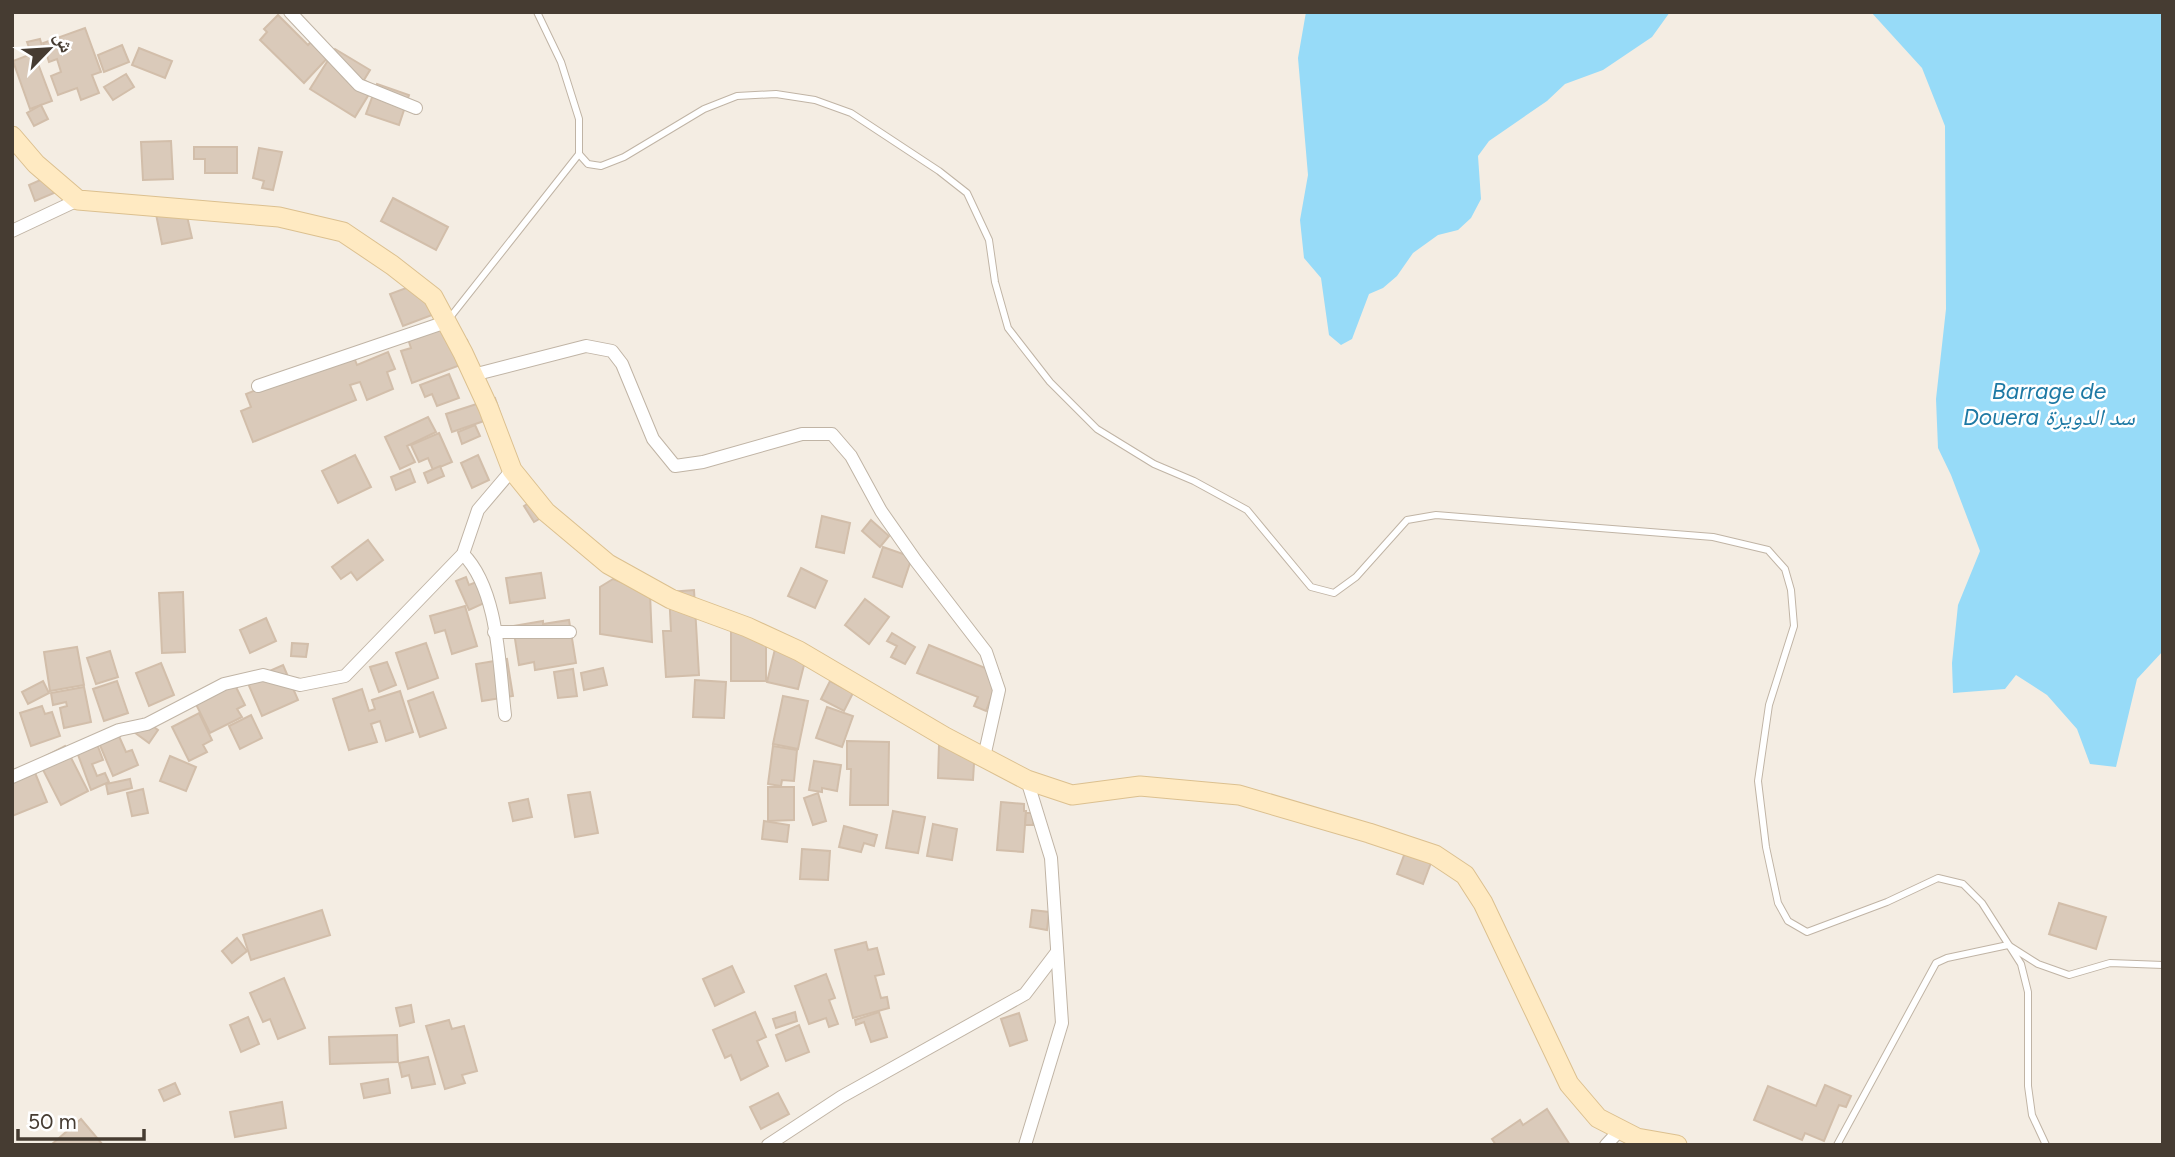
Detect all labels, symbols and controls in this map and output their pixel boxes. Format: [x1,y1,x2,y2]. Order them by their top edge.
north arrow [14,14,84,84]
text: ش [49,28,79,56]
water label: Barrage de Douera سد الدويرة [1963,377,2136,431]
scale bar [18,1098,144,1142]
text: 50 m [28,1109,77,1134]

